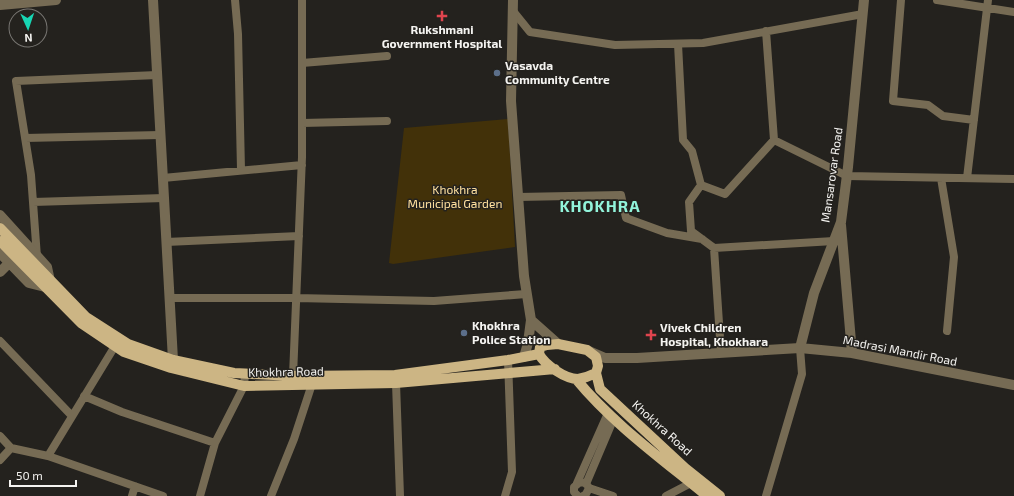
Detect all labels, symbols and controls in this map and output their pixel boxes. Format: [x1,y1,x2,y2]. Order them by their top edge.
north arrow [8,8,48,48]
marker: Rukshmani Government Hospital [436,10,448,22]
place label: Rukshmani Government Hospital [382,22,502,50]
text: N [24,32,33,45]
place label: Vasavda Community Centre [505,58,610,87]
marker: Vasavda Community Centre [492,68,502,78]
street label: Mansarovar Road [817,126,845,223]
park label: Khokhra Municipal Garden [408,182,502,210]
district label: KHOKHRA [559,196,641,215]
place label: Khokhra Police Station [472,318,550,346]
place label: Vivek Children Hospital, Khokhara [660,320,768,348]
marker: Khokhra Police Station [459,328,469,338]
marker: Vivek Children Hospital, Khokhara [645,329,657,341]
street label: Madrasi Mandir Road [842,332,958,368]
street label: Khokhra Road [248,363,324,379]
street label: Khokhra Road [630,397,695,458]
scale bar [10,462,76,488]
text: 50 m [16,468,43,482]

